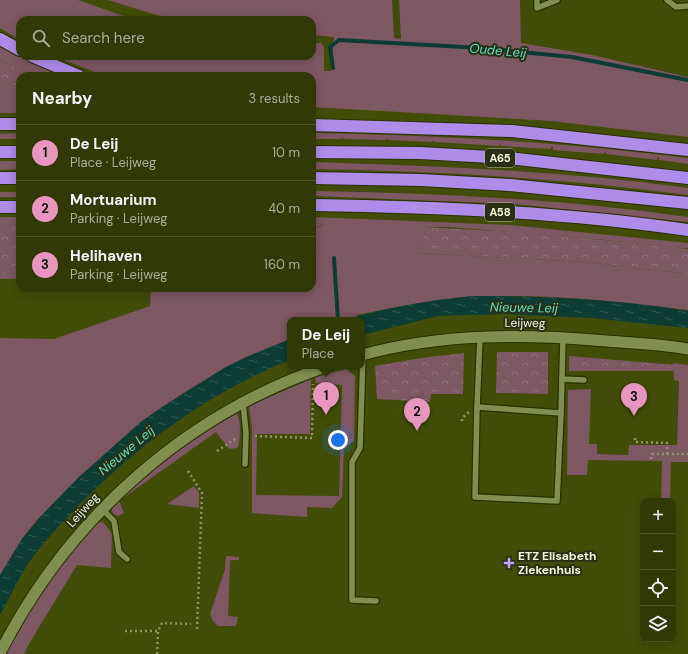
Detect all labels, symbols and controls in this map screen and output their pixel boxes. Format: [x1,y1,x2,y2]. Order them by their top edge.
search box [16,16,316,60]
icon: search [30,27,52,49]
text: Search here [62,28,145,48]
water label: Oude Leij [469,40,528,62]
text: Nearby [32,87,92,109]
text: 3 results [248,90,300,107]
text: De Leij [70,134,118,154]
text: 1 [43,144,47,161]
text: 10 m [272,144,300,161]
road number: A65 [485,149,515,167]
text: Place · Leijweg [70,154,156,171]
text: Mortuarium [70,190,157,210]
text: 2 [41,200,49,217]
text: 40 m [268,200,300,217]
road number: A58 [485,203,515,221]
text: Parking · Leijweg [70,210,168,227]
text: Helihaven [70,246,142,266]
text: 3 [41,256,49,273]
text: 160 m [264,256,300,273]
text: Parking · Leijweg [70,266,168,283]
water label: Nieuwe Leij [490,298,559,317]
street label: Leijweg [504,315,546,331]
popup [287,317,365,369]
text: De Leij [302,325,350,345]
text: Place [302,345,334,362]
pin: 1 [313,382,339,415]
pin: 3 [621,383,647,416]
pin: 2 [404,398,430,431]
water label: Nieuwe Leij [95,421,159,479]
your location [328,430,348,450]
street label: Leijweg [63,489,103,531]
map controls [640,498,676,642]
button: + [640,498,676,534]
button: − [640,534,676,570]
place label: ETZ Elisabeth Ziekenhuis [518,548,596,578]
marker: ETZ Elisabeth Ziekenhuis [503,557,515,569]
button: locate [640,570,676,606]
button: layers [640,606,676,642]

